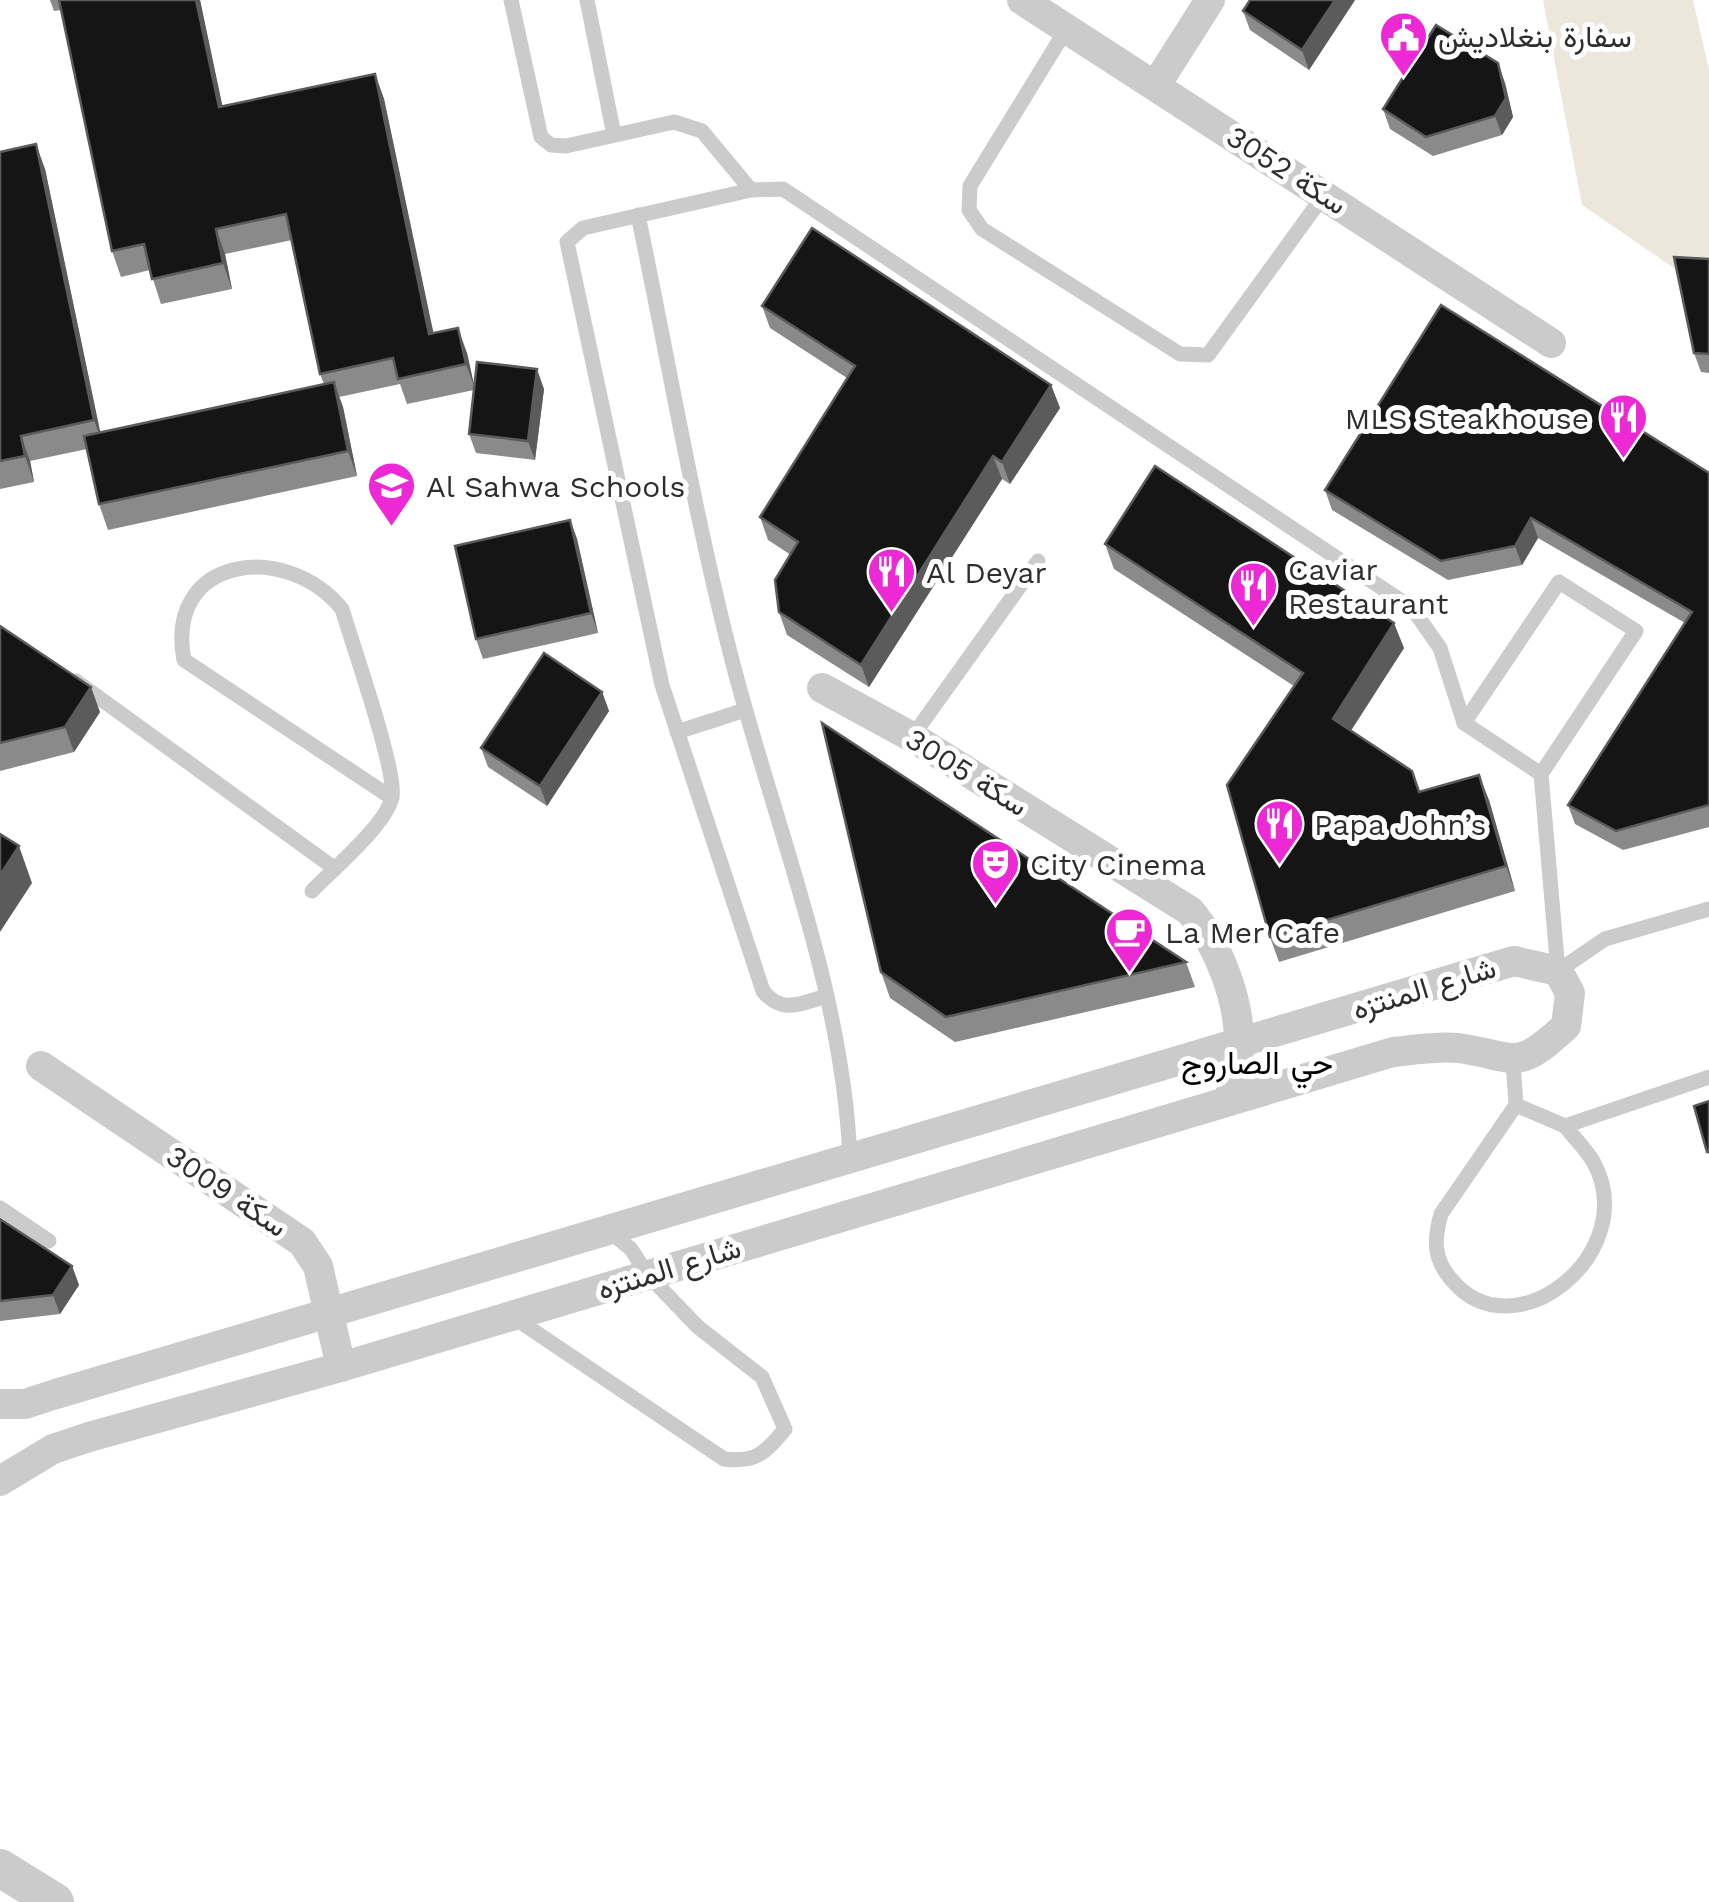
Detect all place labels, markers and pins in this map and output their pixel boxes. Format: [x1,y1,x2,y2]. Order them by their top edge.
public building icon: سفارة بنغلاديش [1377,10,1429,78]
place label: سفارة بنغلاديش [1438,19,1632,55]
restaurant icon: MLS Steakhouse [1598,392,1650,460]
place label: MLS Steakhouse [1345,401,1589,436]
school or university icon: Al Sahwa Schools [365,460,417,528]
place label: Al Sahwa Schools [426,469,685,504]
restaurant icon: Al Deyar [865,546,917,614]
place label: Caviar Restaurant [1288,552,1449,621]
place label: Al Deyar [926,555,1047,590]
restaurant icon: Caviar Restaurant [1227,560,1279,628]
restaurant icon: Papa John’s [1253,798,1305,866]
place label: Papa John’s [1314,807,1486,842]
theatre icon: City Cinema [969,838,1021,906]
place label: City Cinema [1030,847,1206,882]
cafe icon: La Mer Cafe [1104,906,1156,974]
place label: La Mer Cafe [1165,915,1340,950]

